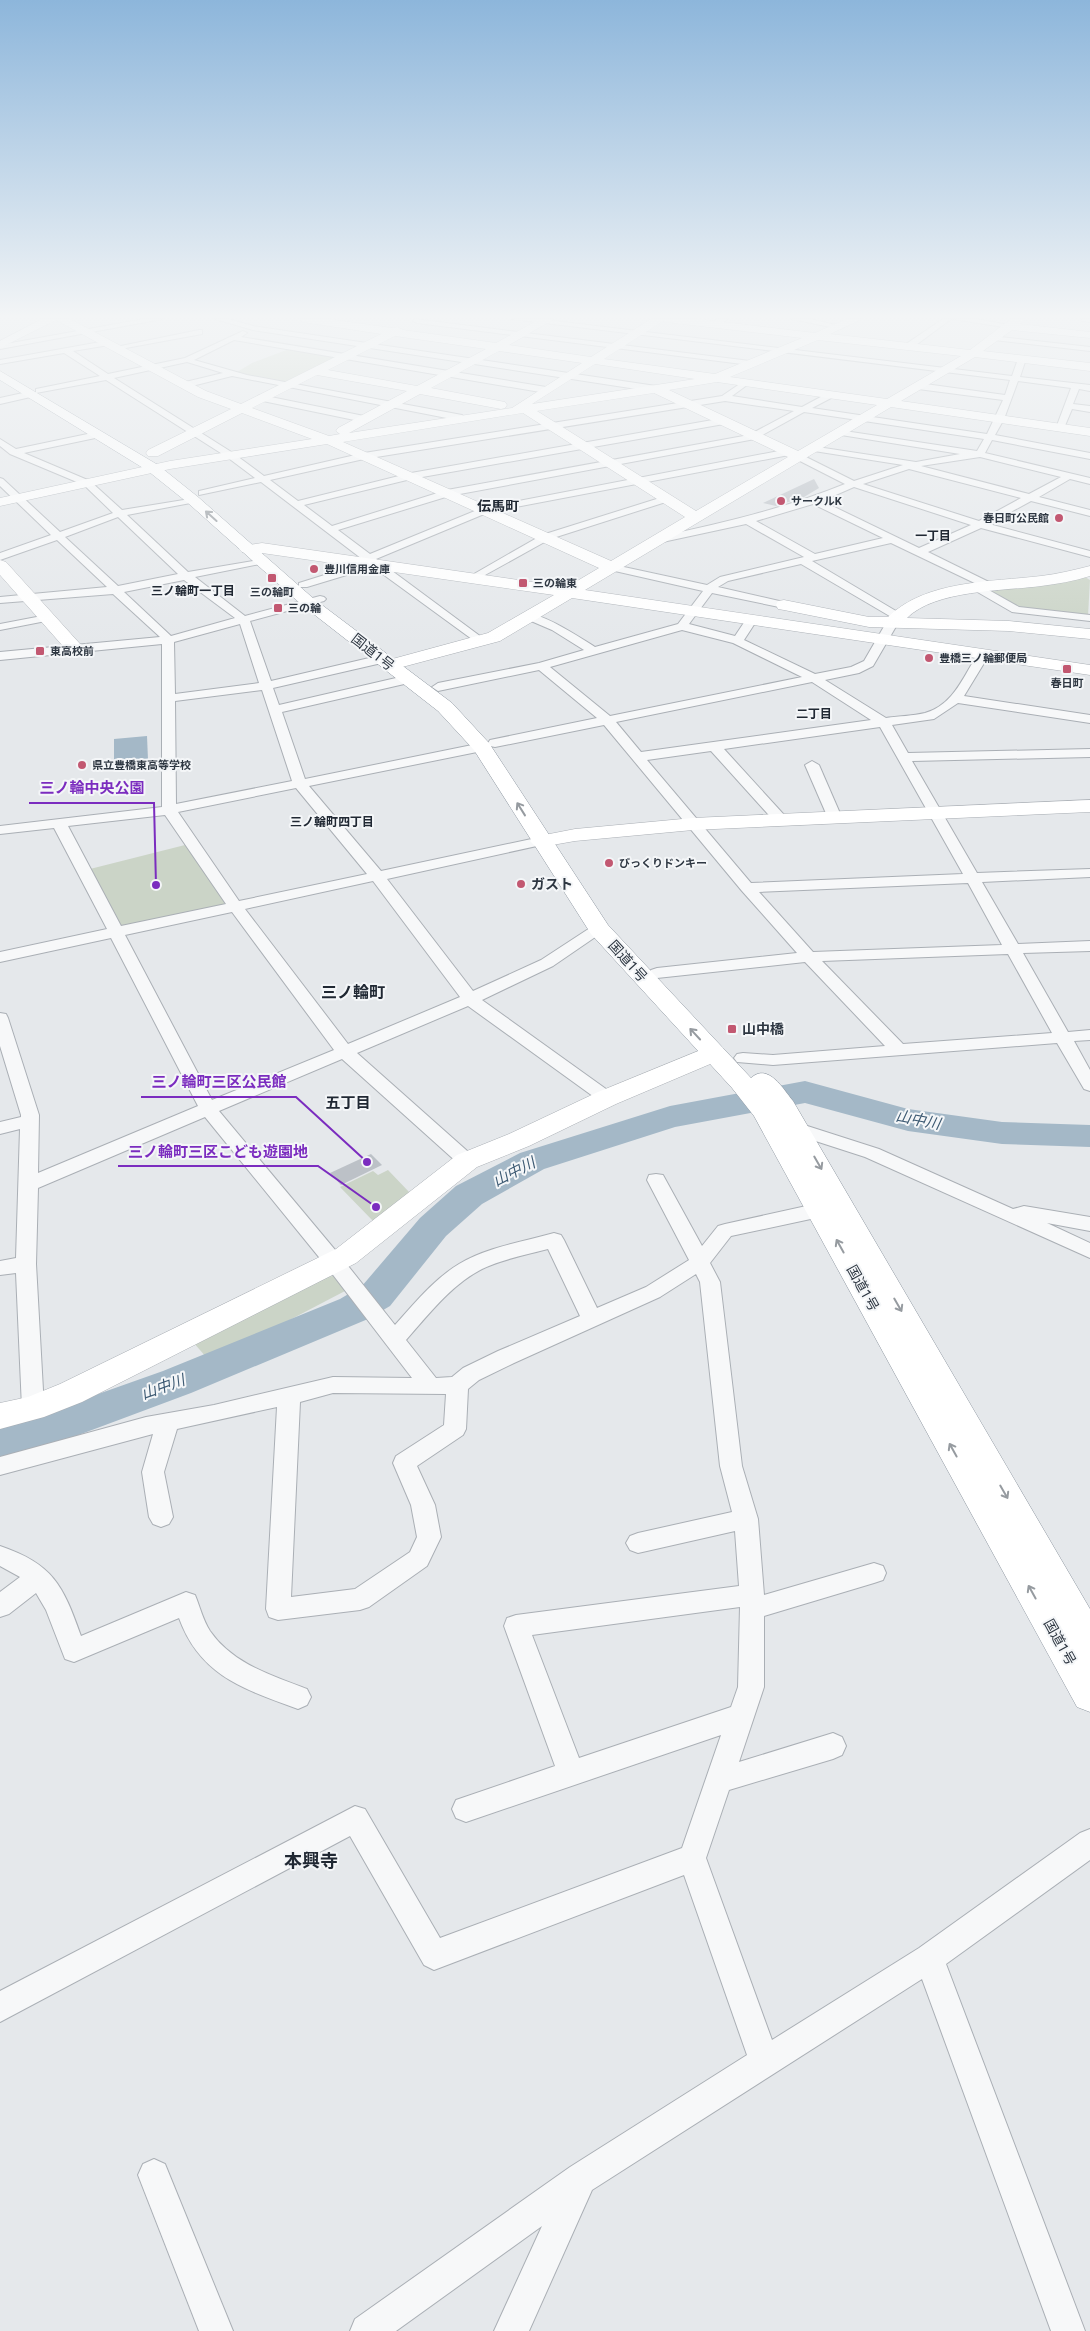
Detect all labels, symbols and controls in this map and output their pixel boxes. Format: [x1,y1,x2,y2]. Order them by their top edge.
marker: サークルK [775,495,787,507]
place label: サークルK [791,495,843,508]
district label: 伝馬町 [477,498,519,514]
one-way arrow [205,510,218,522]
place label: 春日町公民館 [983,512,1049,525]
marker: 春日町公民館 [1053,512,1065,524]
district label: 一丁目 [915,529,951,543]
marker: 豊川信用金庫 [308,563,320,575]
place label: 豊川信用金庫 [324,563,390,576]
marker: 三の輪町 [266,572,278,584]
marker: 三の輪東 [517,577,529,589]
place label: 三の輪東 [533,577,577,590]
district label: 三ノ輪町一丁目 [151,584,235,598]
place label: 三の輪町 [250,586,294,599]
marker: 三の輪 [272,602,284,614]
place label: 三の輪 [288,602,322,615]
street label: 国道1号 [348,630,398,674]
marker: 東高校前 [34,645,46,657]
place label: 東高校前 [50,645,94,658]
marker: 豊橋三ノ輪郵便局 [923,652,935,664]
place label: 豊橋三ノ輪郵便局 [939,652,1027,665]
marker: 春日町 [1061,663,1073,675]
place label: 春日町 [1051,677,1084,690]
district label: 二丁目 [796,707,832,721]
marker: 県立豊橋東高等学校 [76,759,88,771]
place label: 県立豊橋東高等学校 [92,759,191,772]
callout: 三ノ輪中央公園 [29,773,154,803]
text: 三ノ輪中央公園 [39,779,145,797]
one-way arrow [516,802,526,816]
district label: 三ノ輪町四丁目 [290,815,374,829]
marker: びっくりドンキー [603,857,615,869]
place label: びっくりドンキー [619,857,707,870]
place label: ガスト [531,876,573,892]
marker: ガスト [515,878,527,890]
street label: 国道1号 [605,937,651,985]
district label: 三ノ輪町 [321,983,385,1002]
place label: 山中橋 [742,1021,784,1037]
marker: 山中橋 [726,1023,738,1035]
one-way arrow [689,1028,701,1040]
callout: 三ノ輪町三区公民館 [141,1067,296,1097]
text: 三ノ輪町三区公民館 [151,1073,287,1091]
district label: 五丁目 [325,1094,371,1112]
water label: 山中川 [894,1107,944,1134]
callout: 三ノ輪町三区こども遊園地 [118,1136,318,1166]
text: 三ノ輪町三区こども遊園地 [128,1143,308,1161]
water label: 山中川 [490,1153,540,1190]
one-way arrow [813,1156,823,1170]
one-way arrow [835,1240,845,1254]
street label: 国道1号 [844,1262,882,1314]
one-way arrow [893,1297,903,1312]
water label: 山中川 [139,1370,189,1403]
one-way arrow [948,1443,958,1457]
one-way arrow [999,1484,1009,1499]
one-way arrow [1027,1585,1037,1599]
street label: 国道1号 [1041,1616,1079,1668]
district label: 本興寺 [284,1850,338,1871]

